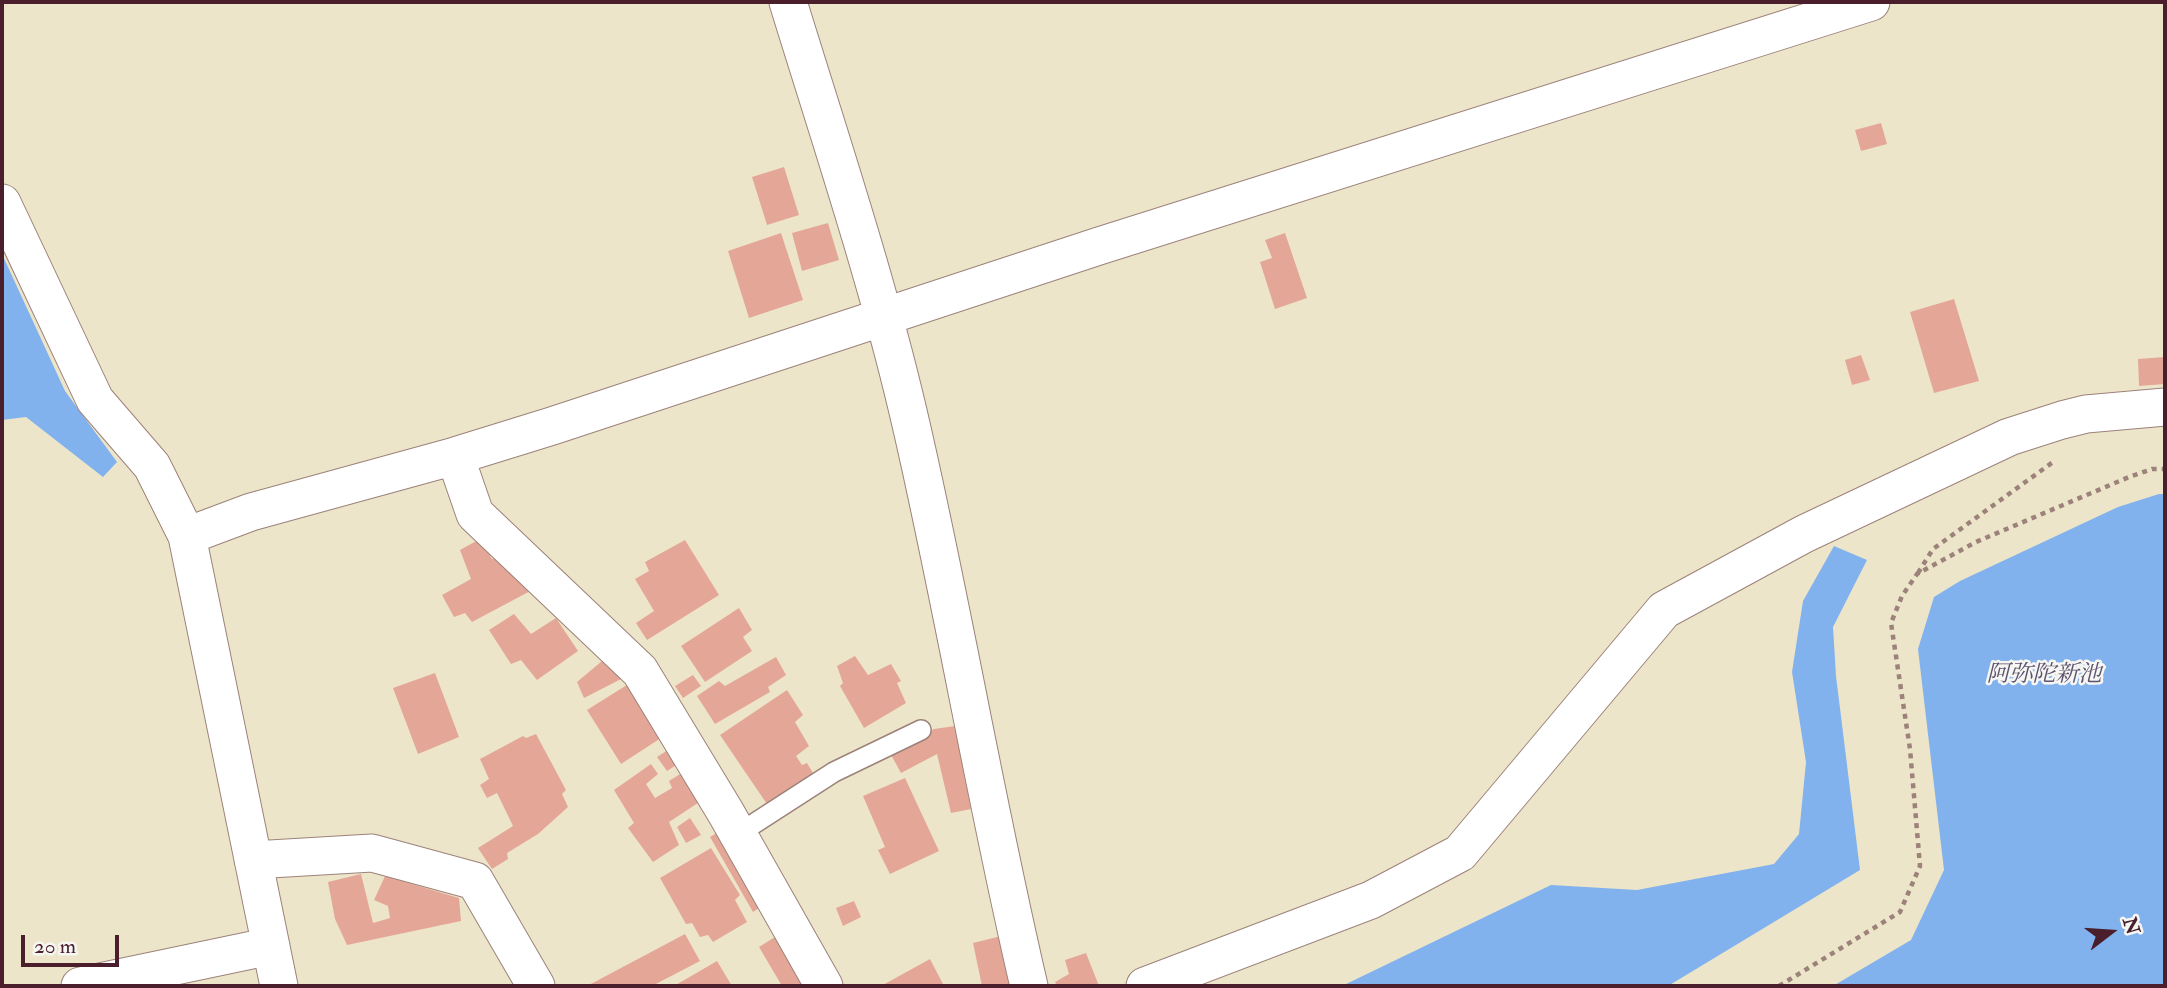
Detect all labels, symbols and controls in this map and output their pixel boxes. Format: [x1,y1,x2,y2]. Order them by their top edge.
water label: 阿弥陀新池 [1987,662,2101,690]
north arrow [2076,897,2146,967]
text: N [2117,914,2145,937]
scale bar [24,922,122,966]
text: 20 m [34,933,76,960]

